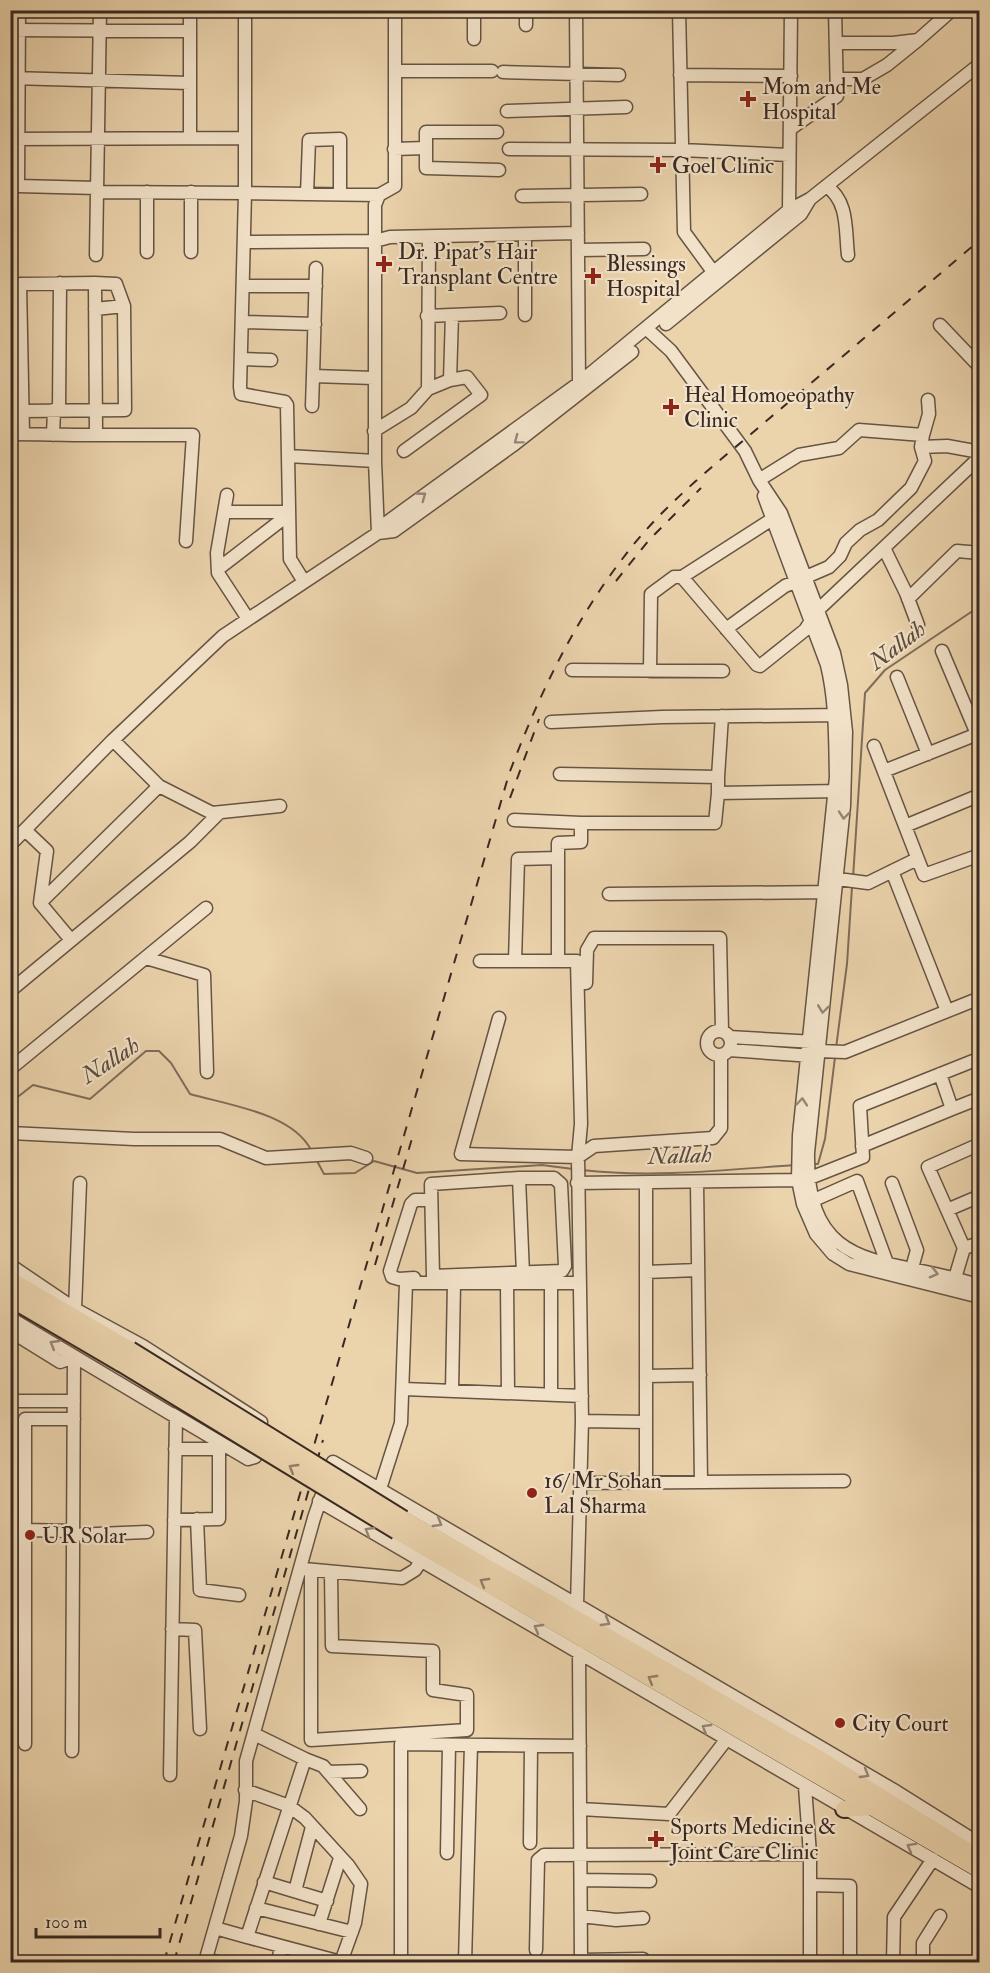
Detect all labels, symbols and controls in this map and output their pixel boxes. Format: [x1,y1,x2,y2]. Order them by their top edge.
place label: Mom and Me Hospital [762,73,881,127]
marker: Mom and Me Hospital [739,90,757,108]
place label: Goel Clinic [672,152,774,180]
marker: Goel Clinic [649,156,667,174]
place label: Dr. Pipat's Hair Transplant Centre [398,238,558,292]
place label: Blessings Hospital [606,250,686,304]
marker: Dr. Pipat's Hair Transplant Centre [375,255,393,273]
marker: Blessings Hospital [584,267,602,285]
place label: Heal Homoeopathy Clinic [684,381,855,434]
marker: Heal Homoeopathy Clinic [662,398,680,416]
one-way arrow [514,433,525,444]
one-way arrow [416,493,427,504]
water label: Nallah [861,614,932,678]
one-way arrow [838,811,851,820]
one-way arrow [817,1004,830,1014]
water label: Nallah [73,1030,146,1092]
one-way arrow [795,1098,808,1107]
water label: Nallah [645,1139,713,1172]
one-way arrow [929,1266,939,1279]
one-way arrow [50,1340,60,1351]
one-way arrow [289,1464,299,1476]
place label: 16/ Mr Sohan Lal Sharma [544,1467,662,1520]
marker: 16/ Mr Sohan Lal Sharma [525,1486,539,1500]
one-way arrow [432,1516,442,1528]
place label: UR Solar [42,1522,127,1550]
one-way arrow [365,1527,375,1538]
marker: UR Solar [23,1528,37,1542]
one-way arrow [480,1577,490,1589]
one-way arrow [600,1615,610,1626]
one-way arrow [534,1624,545,1635]
one-way arrow [648,1675,658,1687]
place label: City Court [852,1710,949,1738]
marker: City Court [833,1716,847,1730]
one-way arrow [702,1724,712,1736]
one-way arrow [859,1766,869,1778]
place label: Sports Medicine & Joint Care Clinic [669,1813,836,1866]
marker: Sports Medicine & Joint Care Clinic [647,1830,665,1848]
one-way arrow [907,1843,917,1854]
scale bar [36,1901,160,1939]
text: 100 m [45,1911,88,1934]

